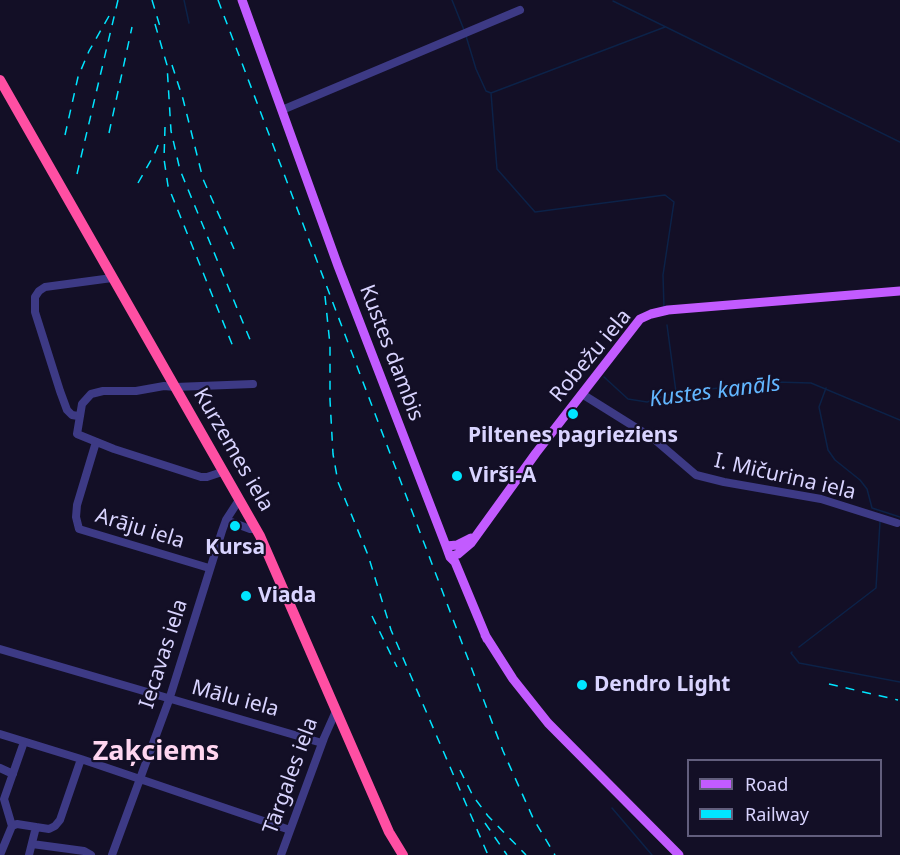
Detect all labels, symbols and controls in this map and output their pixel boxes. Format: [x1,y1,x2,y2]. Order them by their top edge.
street label: Kustes dambis [353,281,429,425]
street label: Robežu iela [545,305,637,407]
water label: Kustes kanāls [648,371,782,413]
street label: Kurzemes iela [188,384,278,516]
marker: Piltenes pagrieziens [566,407,580,421]
place label: Piltenes pagrieziens [468,423,678,449]
street label: I. Mičurina iela [712,448,858,506]
place label: Virši-A [469,463,536,489]
marker: Virši-A [450,469,464,483]
street label: Arāju iela [92,504,188,554]
marker: Kursa [228,519,242,533]
place label: Kursa [205,535,265,561]
place label: Viada [258,583,316,609]
marker: Viada [239,589,253,603]
street label: Iecavas iela [135,596,193,712]
place label: Dendro Light [594,672,730,698]
street label: Mālu iela [189,675,281,723]
marker: Dendro Light [575,678,589,692]
street label: Tārgales iela [258,714,324,838]
district label: Zaķciems [93,736,219,768]
legend [687,759,882,837]
text: Road [745,772,788,796]
text: Railway [745,802,809,826]

